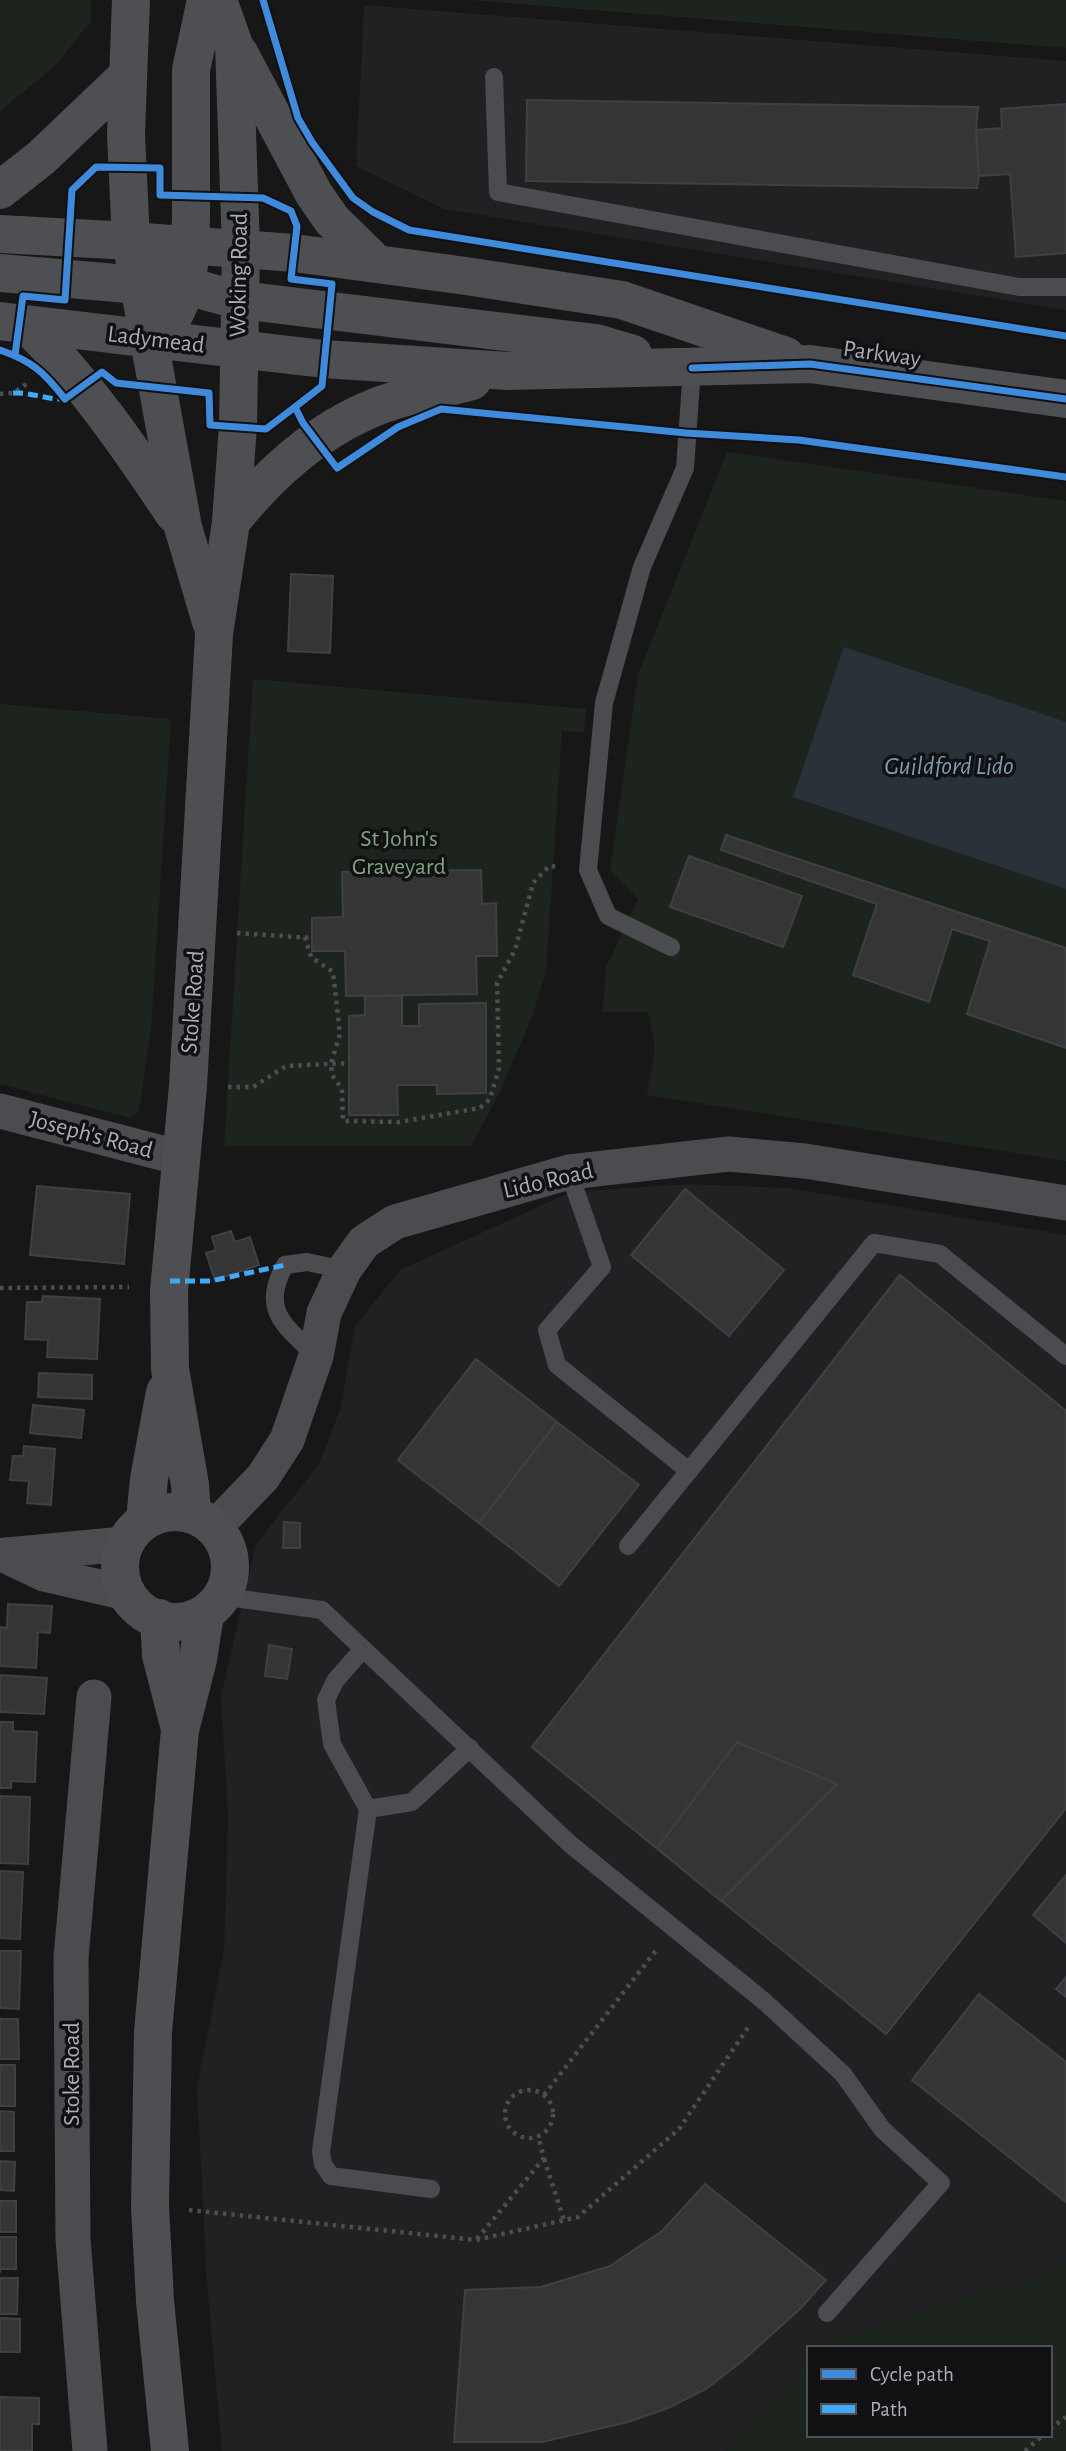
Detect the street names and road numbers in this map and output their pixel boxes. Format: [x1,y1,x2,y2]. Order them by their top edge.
street label: Woking Road [226,212,252,338]
street label: Ladymead [106,322,206,358]
street label: Parkway [842,337,922,371]
street label: Stoke Road [177,949,209,1055]
street label: Joseph's Road [27,1107,155,1163]
street label: Lido Road [501,1159,595,1203]
street label: Stoke Road [60,2022,84,2126]

